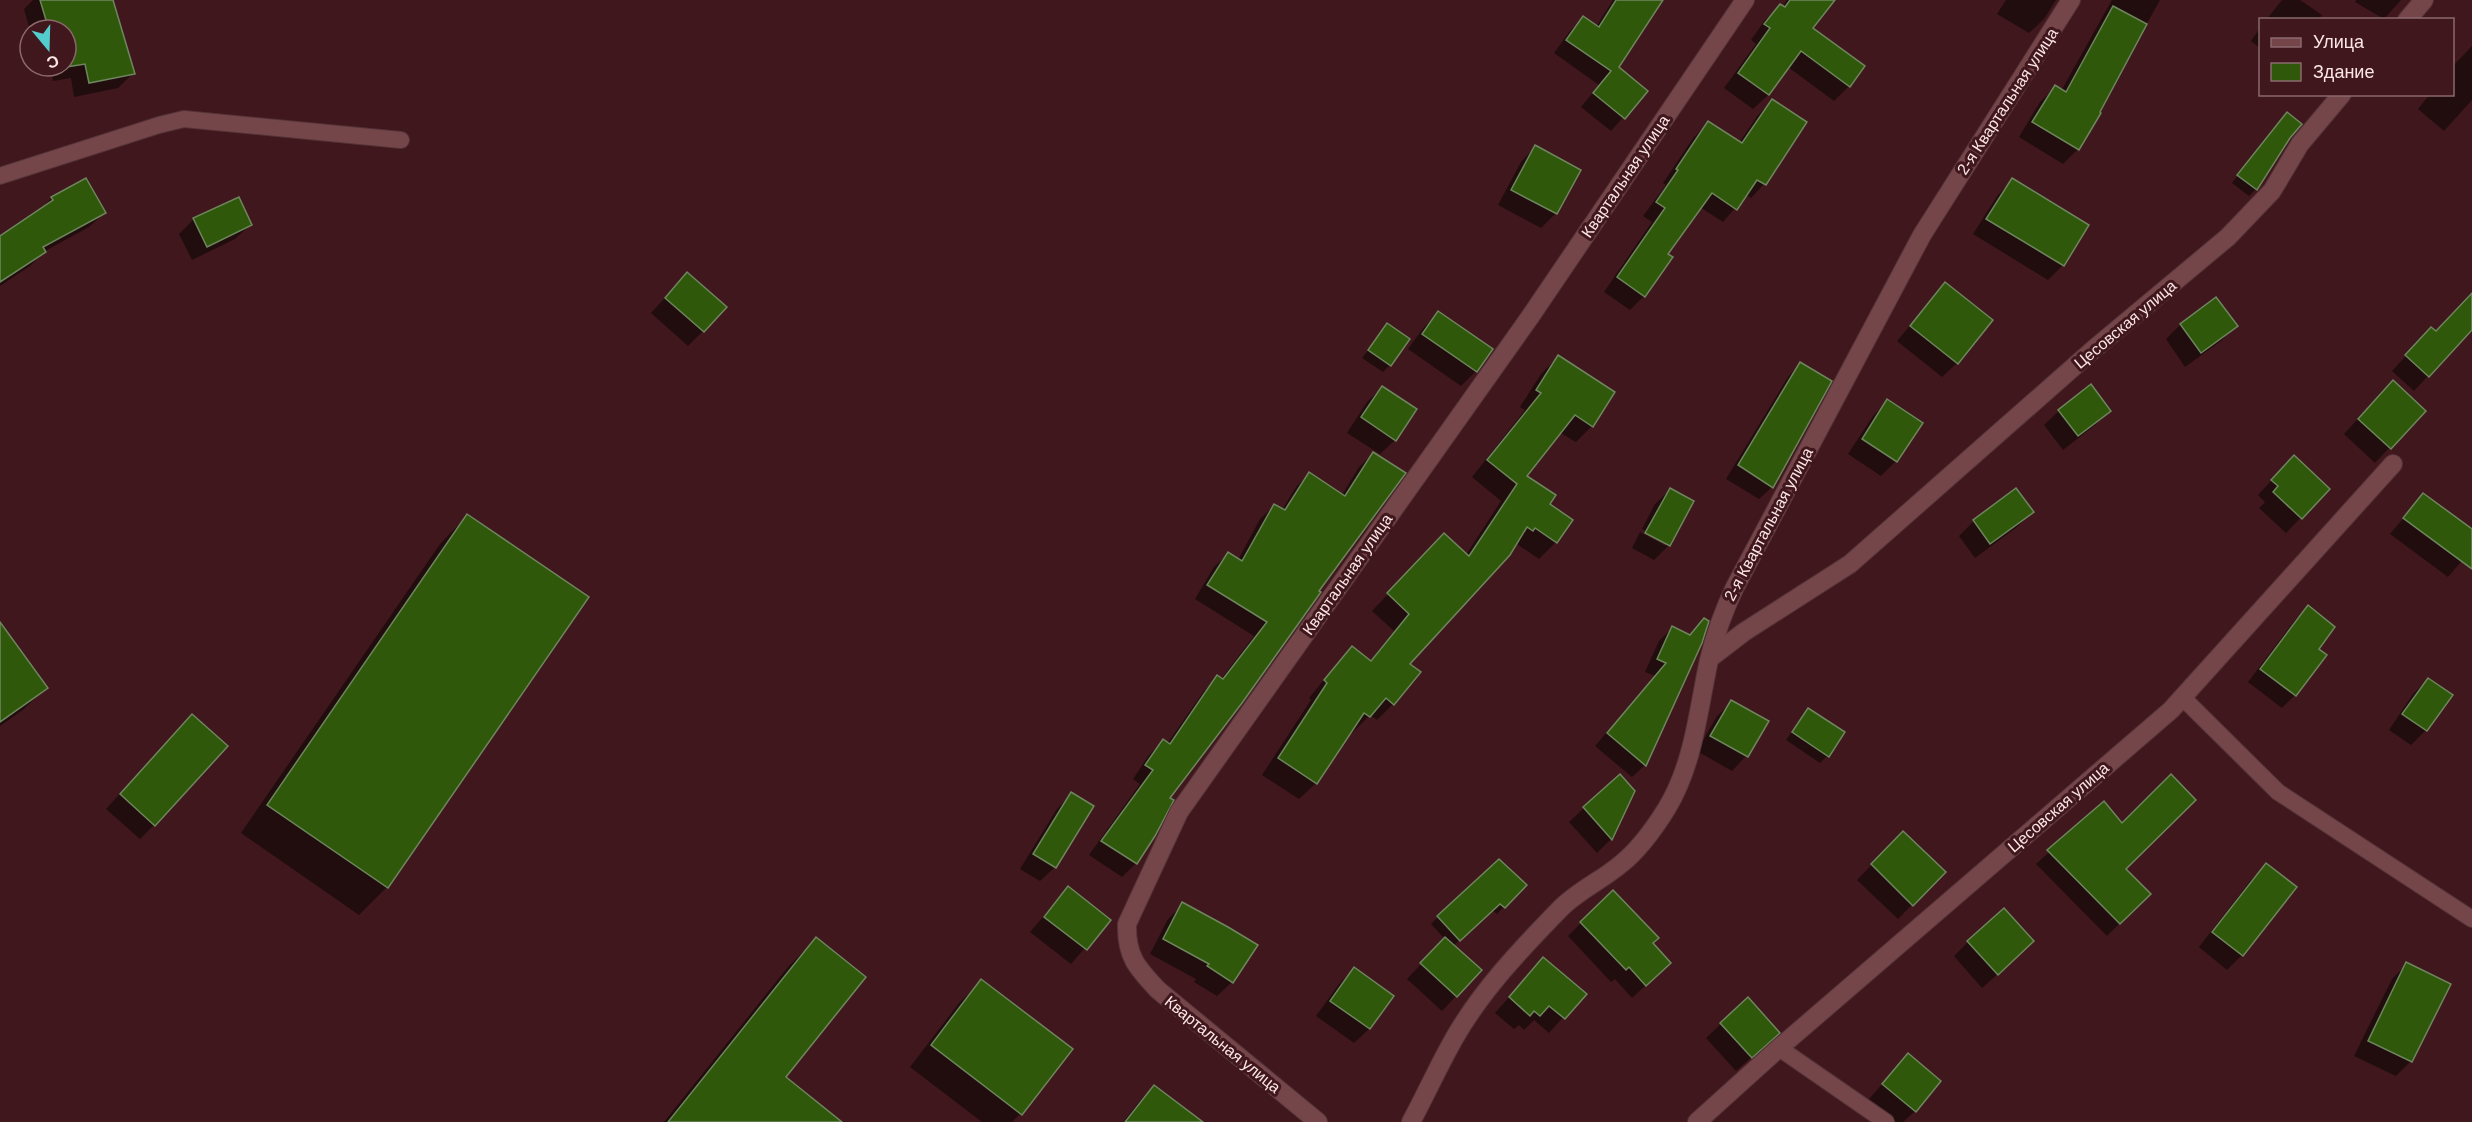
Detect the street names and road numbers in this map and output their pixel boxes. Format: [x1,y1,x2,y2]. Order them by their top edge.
street label: 2-я Квартальная улица [1954,25,2061,178]
street label: Квартальная улица [1578,112,1673,241]
street label: Цесовская улица [2071,277,2180,372]
street label: 2-я Квартальная улица [1721,445,1816,604]
street label: Квартальная улица [1299,511,1396,638]
street label: Цесовская улица [2005,759,2112,856]
street label: Квартальная улица [1162,993,1284,1096]

